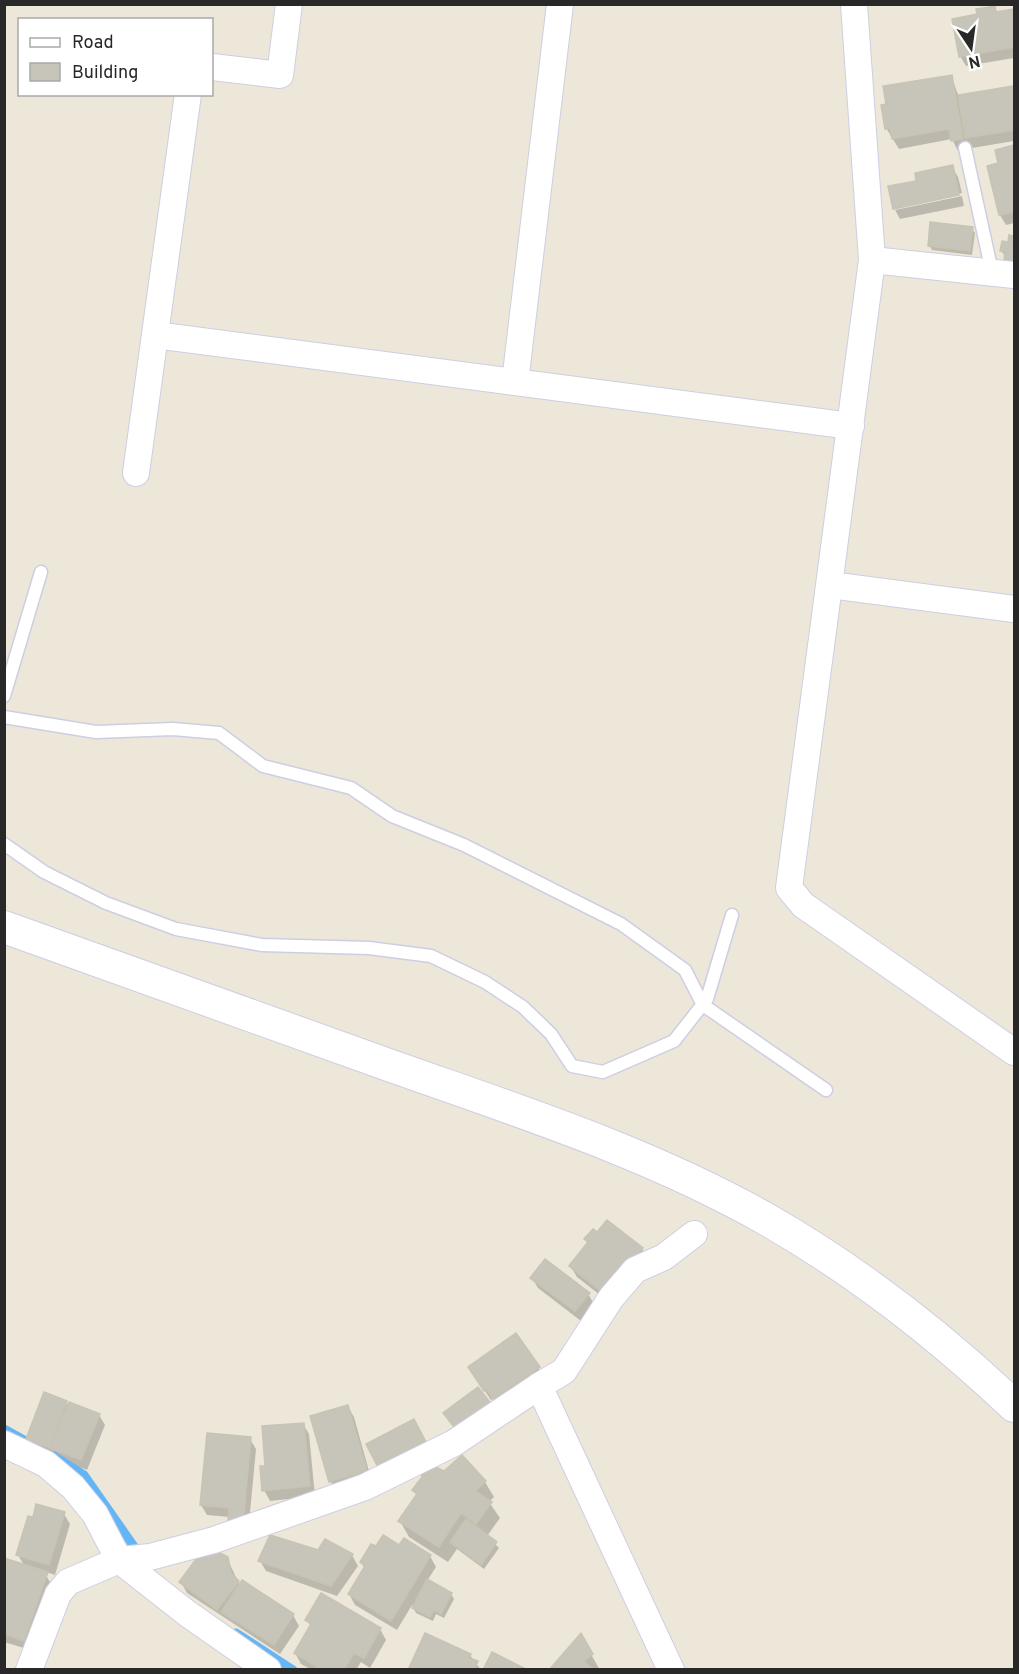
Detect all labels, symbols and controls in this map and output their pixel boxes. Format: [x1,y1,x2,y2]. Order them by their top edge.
legend [18,18,213,96]
north arrow [941,18,1001,78]
text: Road [72,32,114,55]
text: N [966,50,982,72]
text: Building [72,62,138,85]

